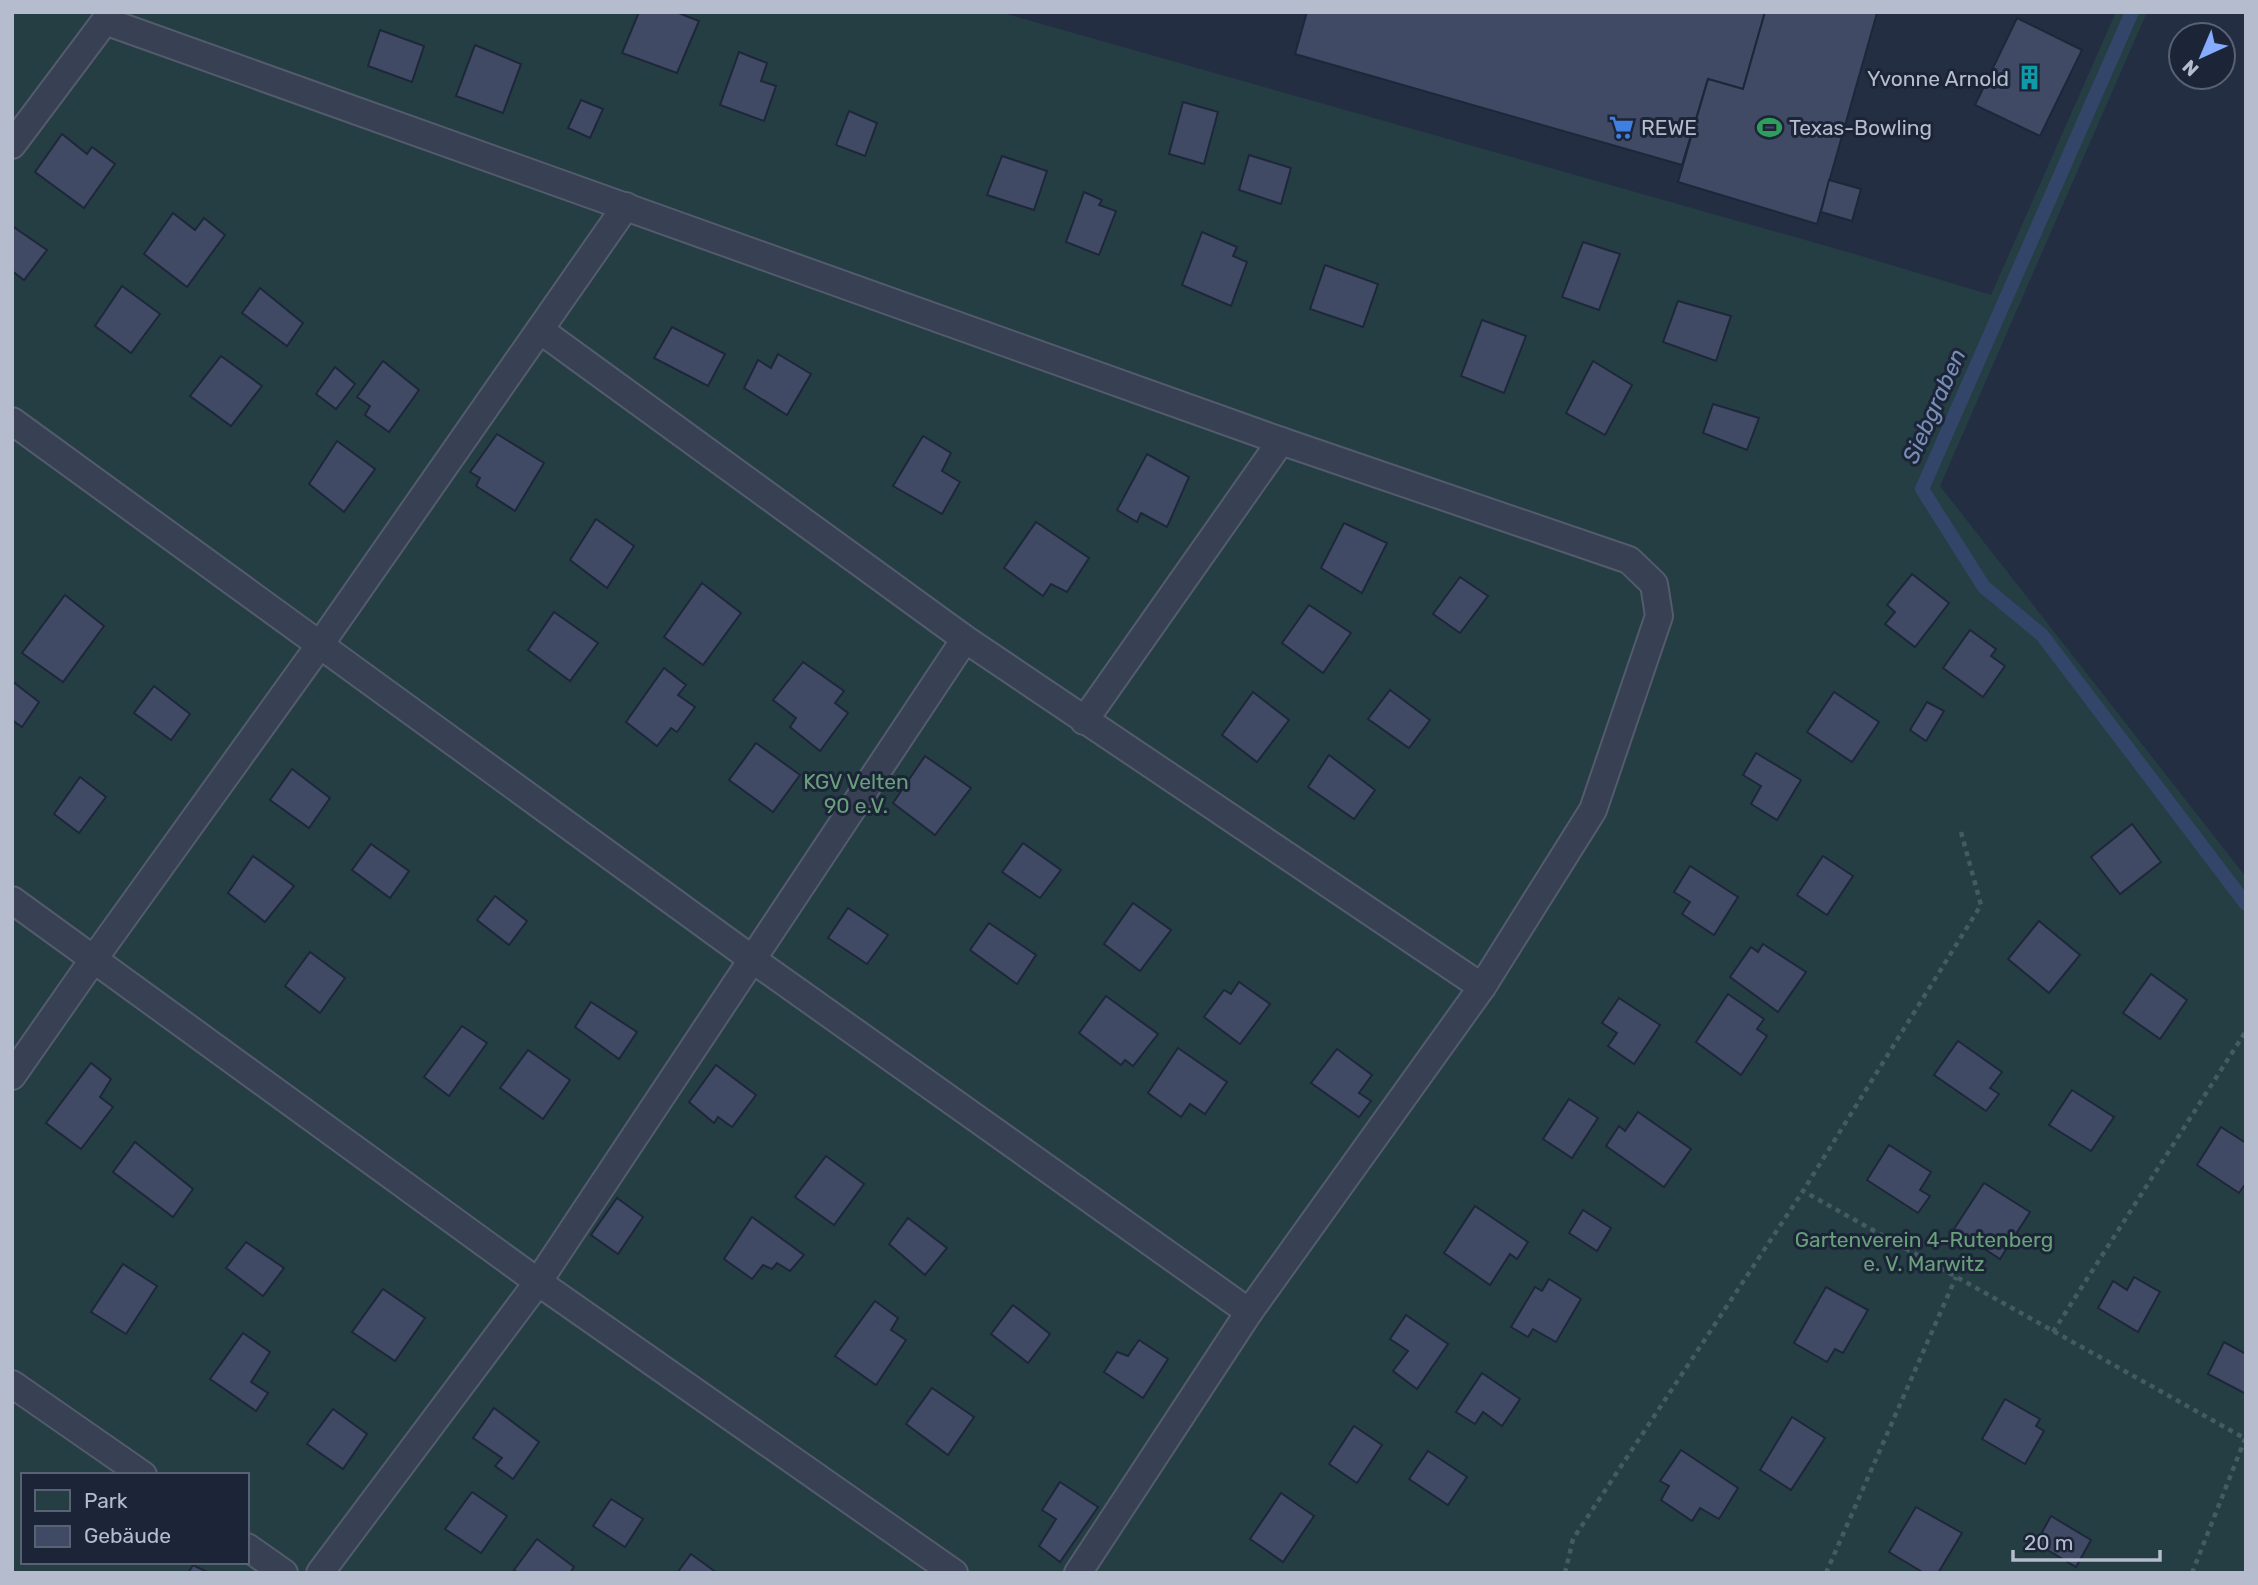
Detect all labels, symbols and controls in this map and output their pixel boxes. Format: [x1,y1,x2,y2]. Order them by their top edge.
north arrow [2167,21,2237,91]
text: N [2178,55,2203,81]
building icon: Yvonne Arnold [2015,64,2043,92]
place label: Yvonne Arnold [1867,66,2009,91]
supermarket icon: REWE [1607,113,1635,141]
sports icon: Texas-Bowling [1755,113,1783,141]
place label: REWE [1641,115,1697,140]
place label: Texas-Bowling [1789,115,1932,140]
water label: Siebgraben [1896,344,1972,468]
park label: KGV Velten 90 e.V. [803,769,909,818]
park label: Gartenverein 4-Rutenberg e. V. Marwitz [1795,1227,2053,1276]
legend [21,1473,248,1564]
text: Park [84,1488,128,1513]
scale bar [2013,1518,2160,1562]
text: Gebäude [84,1523,171,1548]
text: 20 m [2024,1530,2073,1555]

